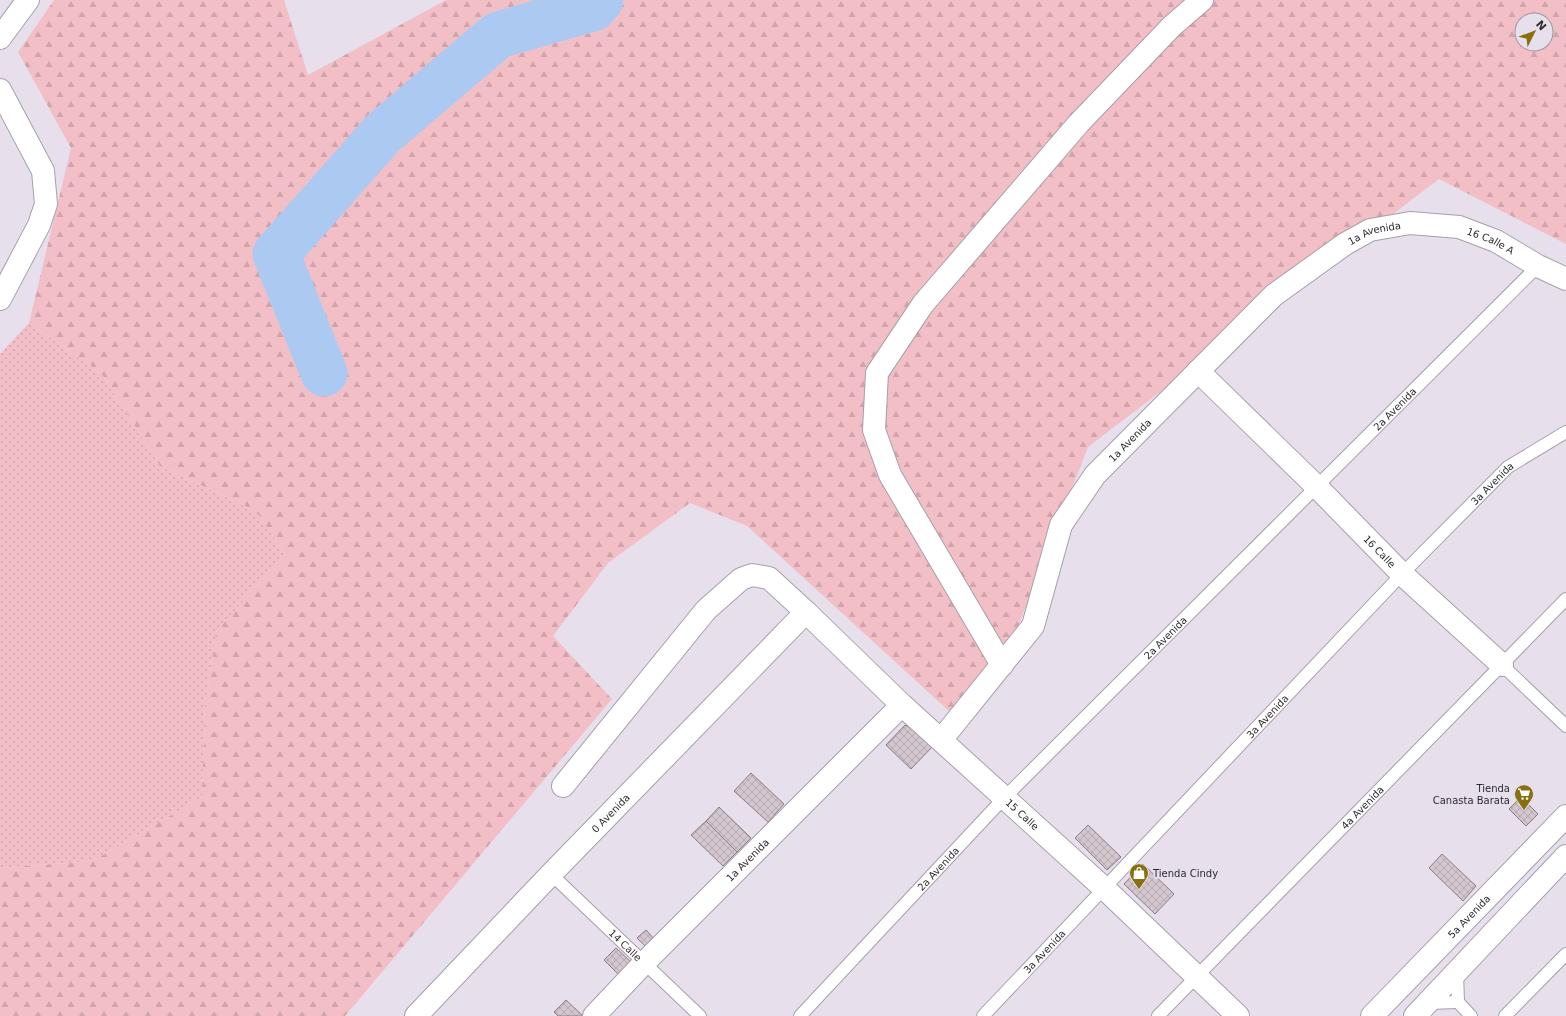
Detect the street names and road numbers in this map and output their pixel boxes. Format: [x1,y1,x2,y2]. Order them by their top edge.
street label: 1a Avenida [1346,219,1402,247]
street label: 16 Calle A [1466,225,1516,256]
street label: 2a Avenida [1371,385,1418,432]
street label: 1a Avenida [1106,416,1153,464]
street label: 3a Avenida [1469,460,1515,507]
street label: 16 Calle [1362,533,1398,570]
street label: 2a Avenida [1142,614,1189,661]
street label: 3a Avenida [1244,692,1290,740]
street label: 4a Avenida [1339,784,1386,831]
street label: 0 Avenida [589,791,632,835]
street label: 15 Calle [1004,796,1041,832]
street label: 1a Avenida [724,836,771,883]
street label: 2a Avenida [915,844,961,893]
street label: 5a Avenida [1445,892,1492,940]
street label: 14 Calle [607,927,644,963]
street label: 3a Avenida [1021,927,1067,975]

